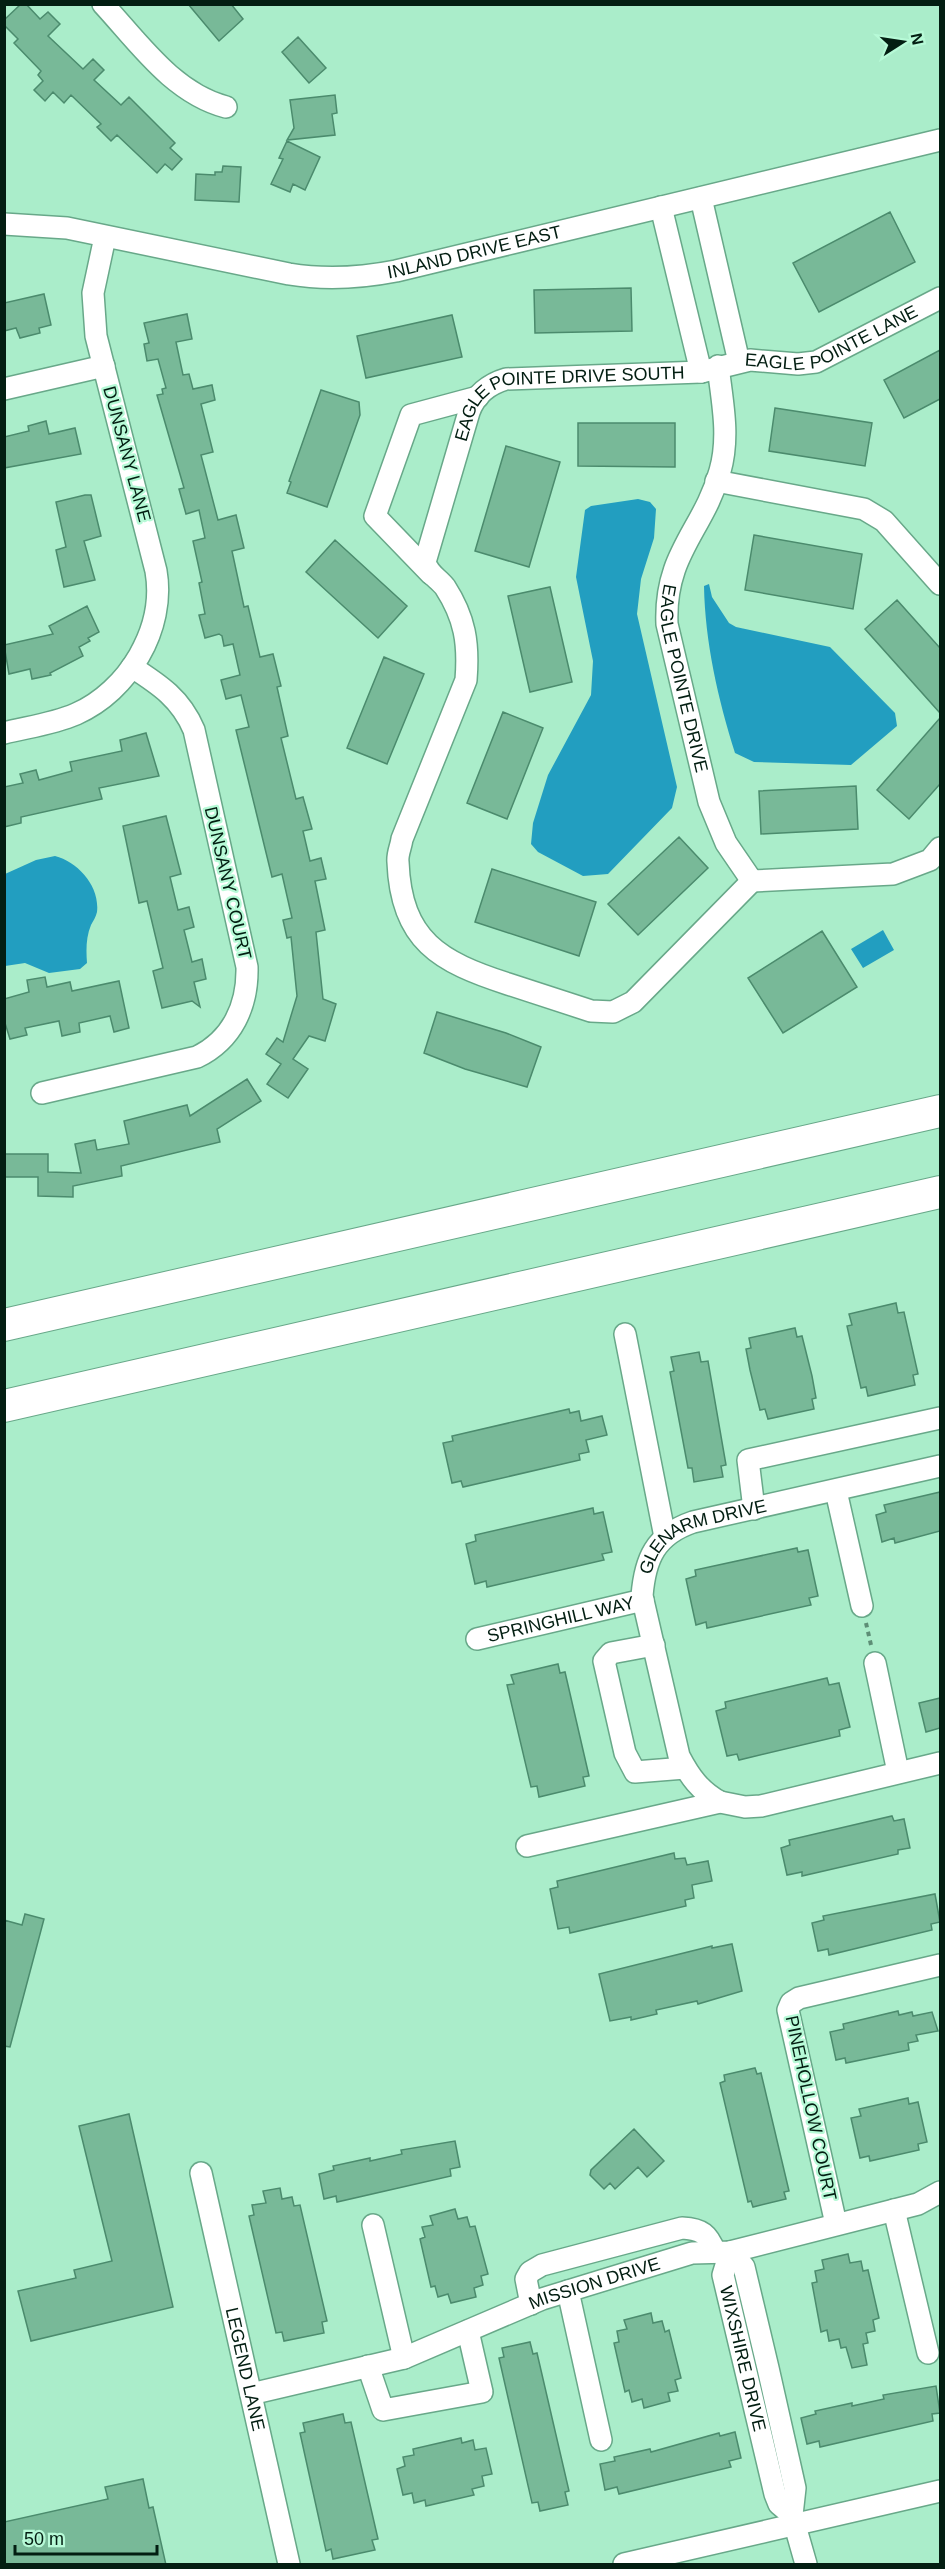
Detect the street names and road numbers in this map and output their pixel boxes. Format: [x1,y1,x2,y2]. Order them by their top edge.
street label: INLAND DRIVE EAST [386,222,563,282]
street label: EAGLE POINTE LANE [744,301,921,375]
street label: EAGLE POINTE DRIVE SOUTH [451,363,685,444]
street label: DUNSANY LANE [99,384,155,524]
street label: EAGLE POINTE DRIVE [657,582,712,774]
street label: DUNSANY COURT [201,805,255,961]
street label: GLENARM DRIVE [635,1496,768,1576]
street label: SPRINGHILL WAY [485,1592,636,1646]
street label: PINEHOLLOW COURT [782,2014,840,2202]
street label: MISSION DRIVE [526,2253,662,2313]
street label: WIXSHIRE DRIVE [716,2284,770,2433]
street label: LEGEND LANE [222,2305,269,2433]

